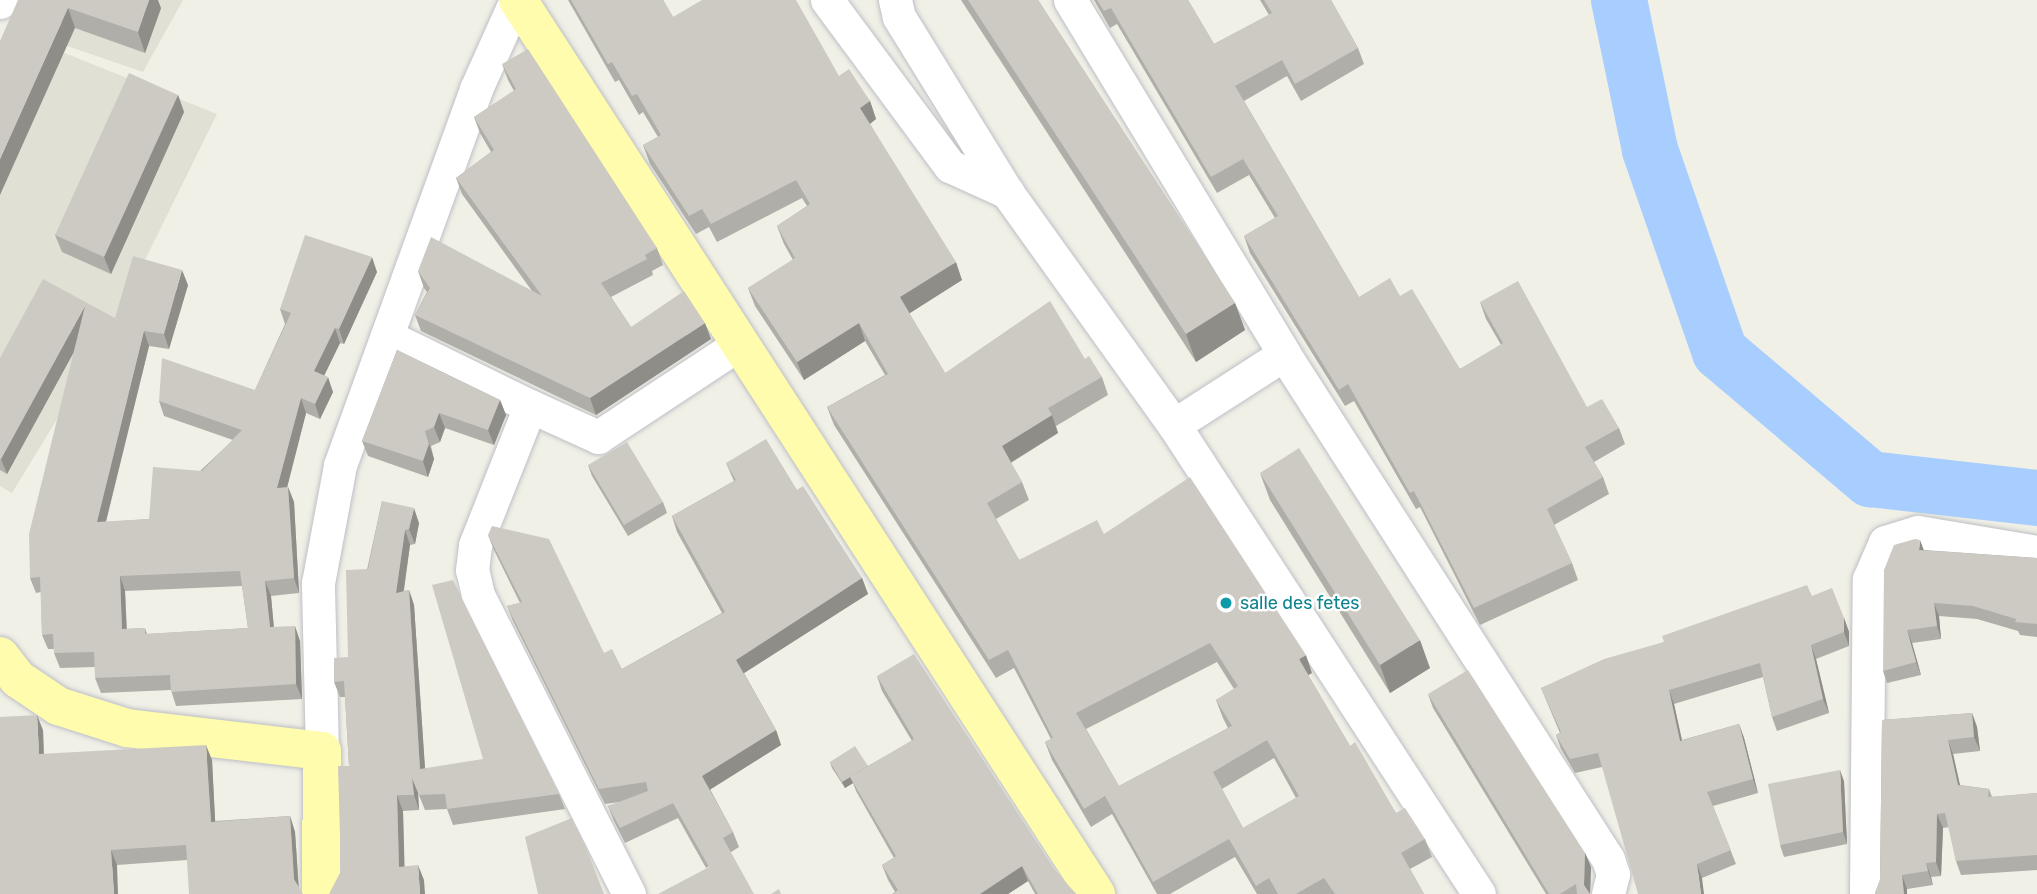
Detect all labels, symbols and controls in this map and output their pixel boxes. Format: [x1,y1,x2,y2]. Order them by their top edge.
place label: salle des fetes [1240,592,1360,614]
marker: salle des fetes [1218,595,1234,611]

